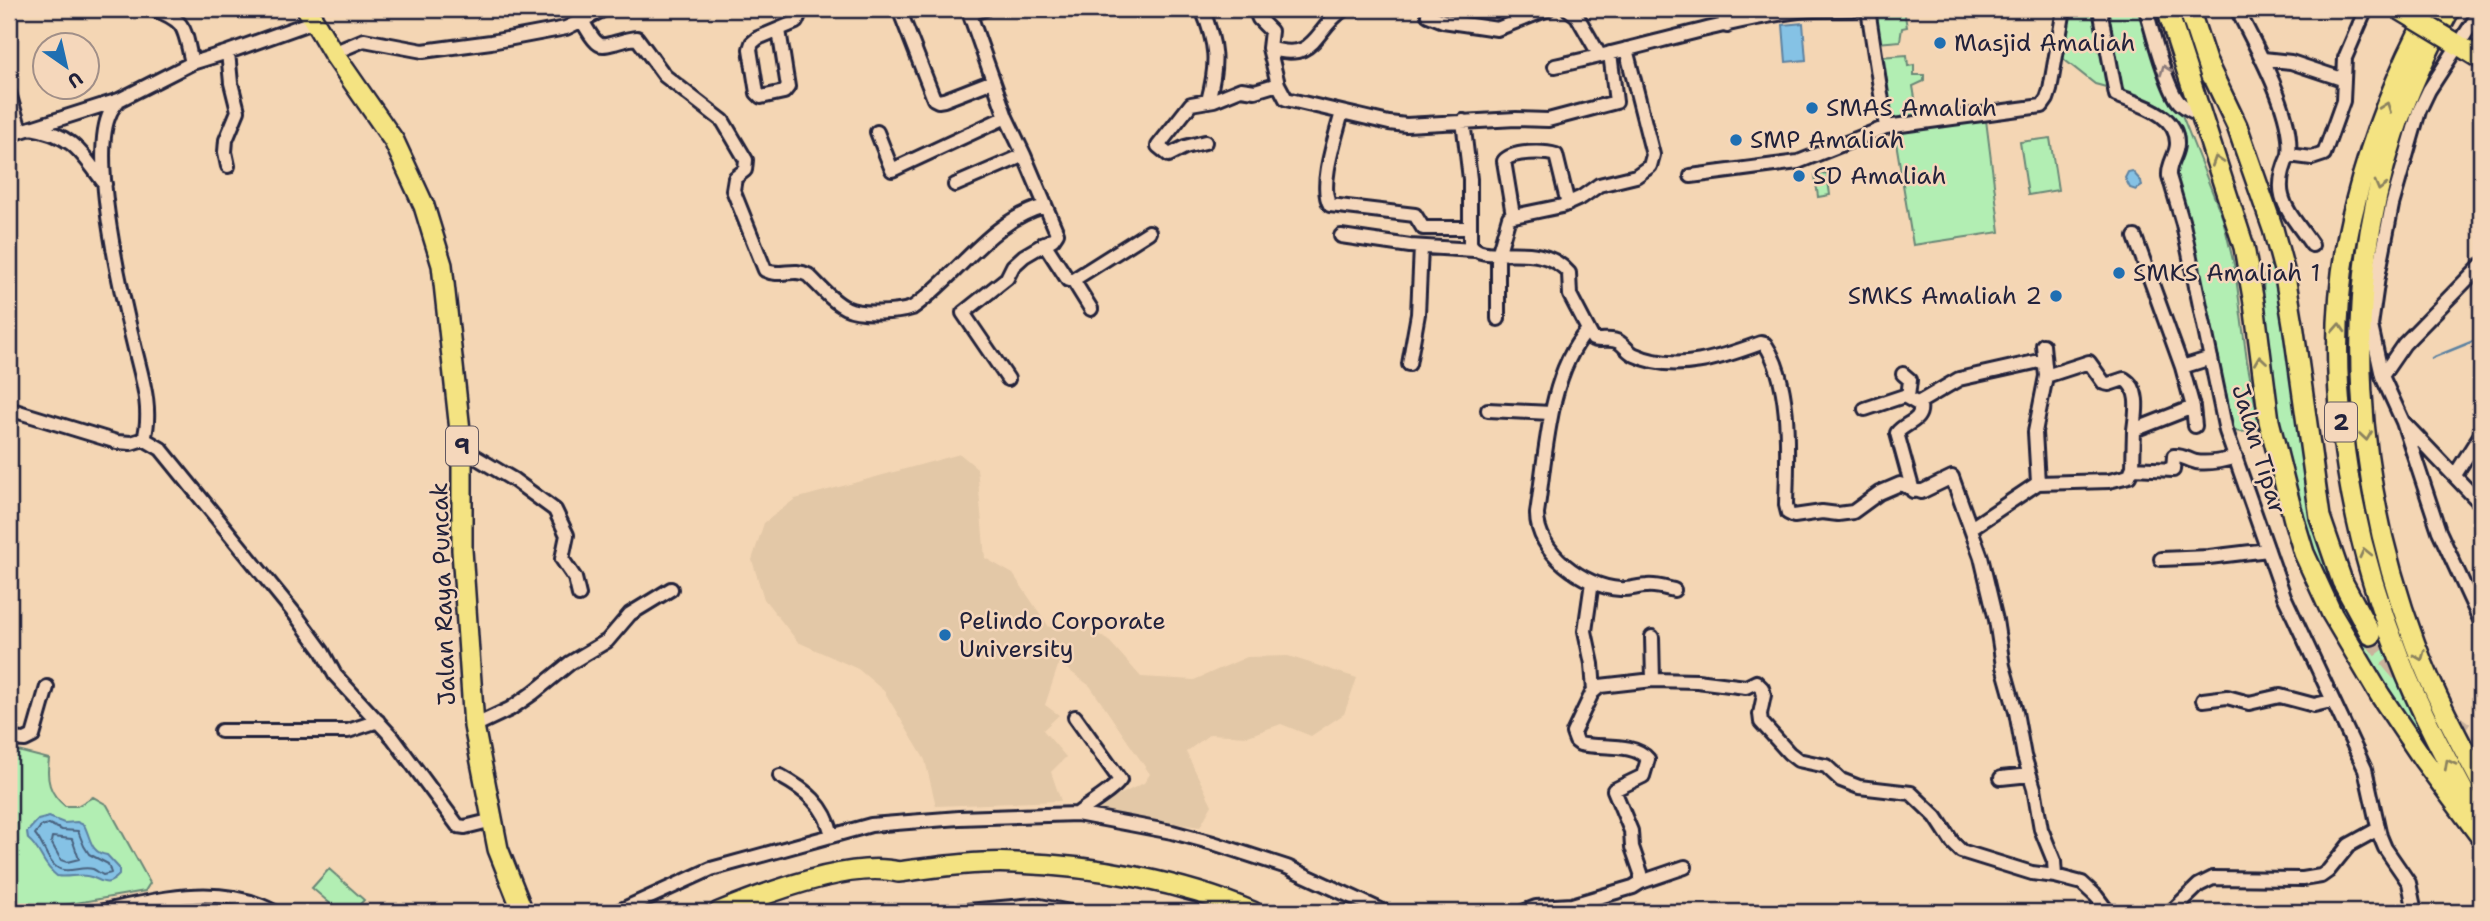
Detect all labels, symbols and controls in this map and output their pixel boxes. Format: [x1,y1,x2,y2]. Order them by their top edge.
place label: Masjid Amaliah [1954,27,2136,59]
north arrow [32,32,102,102]
marker: Masjid Amaliah [1932,35,1948,51]
one-way arrow [2159,64,2173,76]
text: U [63,66,88,94]
place label: SMAS Amaliah [1826,92,1997,124]
marker: SMAS Amaliah [1804,100,1820,116]
one-way arrow [2378,101,2392,113]
place label: SMP Amaliah [1750,124,1904,156]
marker: SMP Amaliah [1728,132,1744,148]
one-way arrow [2211,155,2226,167]
place label: SD Amaliah [1813,160,1946,192]
marker: SD Amaliah [1791,168,1807,184]
one-way arrow [2374,179,2388,191]
place label: SMKS Amaliah 1 [2133,257,2321,289]
marker: SMKS Amaliah 1 [2111,265,2127,281]
place label: SMKS Amaliah 2 [1848,280,2042,312]
marker: SMKS Amaliah 2 [2048,288,2064,304]
one-way arrow [2331,322,2346,333]
one-way arrow [2253,354,2268,366]
street label: Jalan Tipar [2224,380,2294,518]
road number: 2 [2325,402,2357,442]
road number: 9 [446,426,478,466]
one-way arrow [2358,430,2373,442]
street label: Jalan Raya Puncak [423,482,463,706]
one-way arrow [2359,547,2373,559]
place label: Pelindo Corporate University [959,605,1166,665]
marker: Pelindo Corporate University [937,627,953,643]
one-way arrow [2412,649,2426,661]
one-way arrow [2444,759,2457,771]

